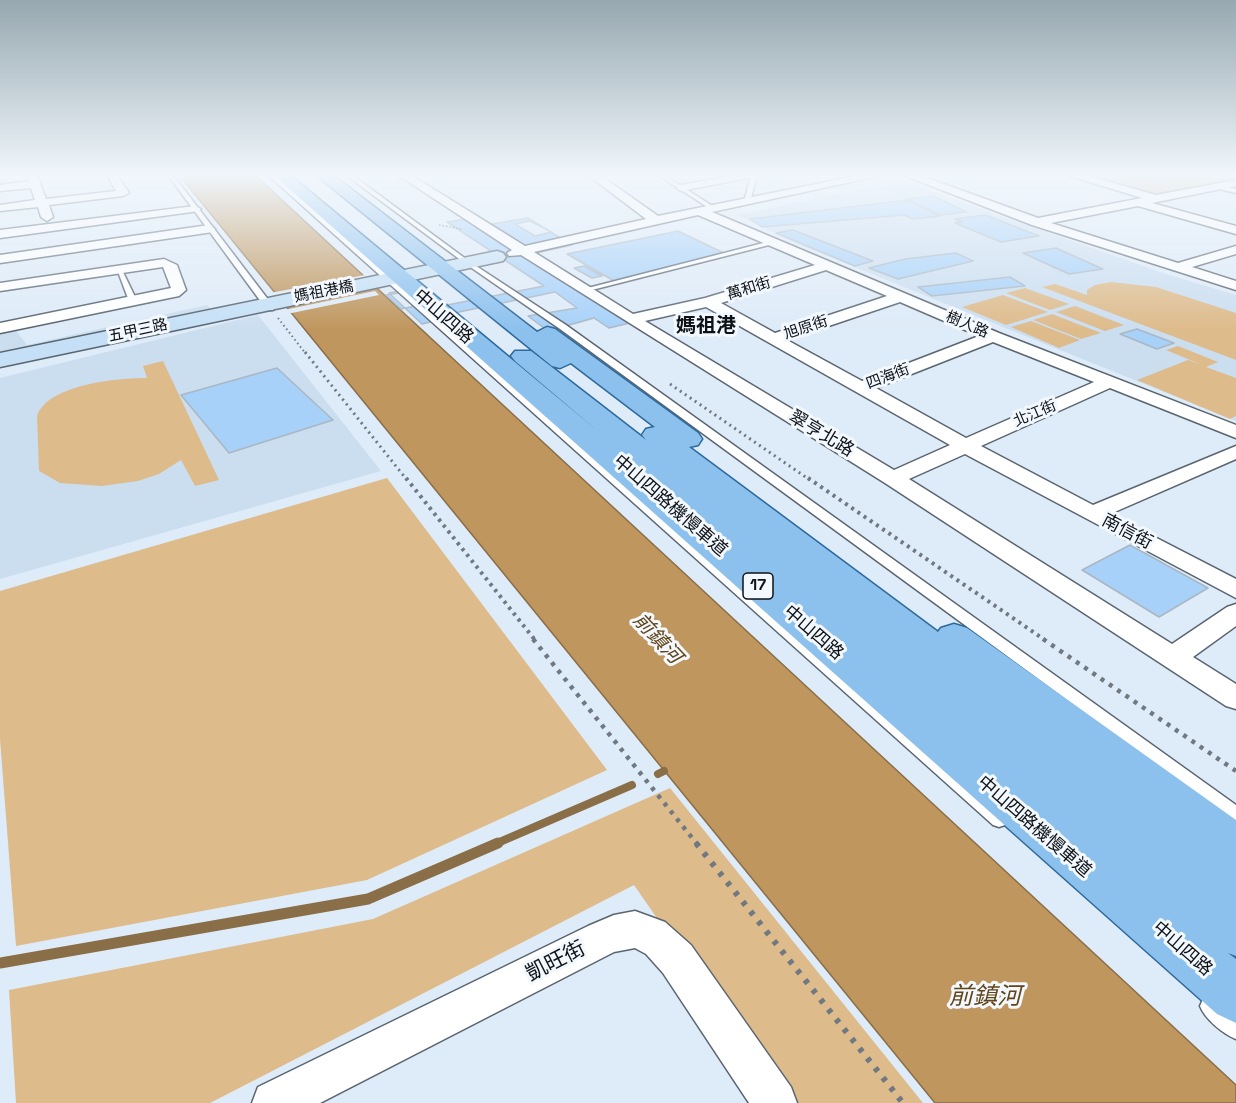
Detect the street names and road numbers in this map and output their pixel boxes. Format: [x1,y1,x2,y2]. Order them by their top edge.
street label: 萬和街 [725,274,773,304]
street label: 媽祖港橋 [293,277,355,307]
street label: 中山四路 [409,285,477,349]
street label: 樹人路 [943,308,991,342]
street label: 旭原街 [782,312,830,344]
street label: 五甲三路 [107,316,169,346]
street label: 四海街 [864,361,912,393]
street label: 北江街 [1011,397,1059,431]
street label: 翠亨北路 [785,406,857,462]
street label: 中山四路機慢車道 [609,451,731,561]
street label: 南信街 [1098,510,1156,554]
road number: 17 [743,573,773,599]
street label: 中山四路 [779,601,847,665]
street label: 中山四路機慢車道 [973,772,1095,882]
street label: 中山四路 [1148,917,1216,981]
street label: 凱旺街 [522,936,590,988]

